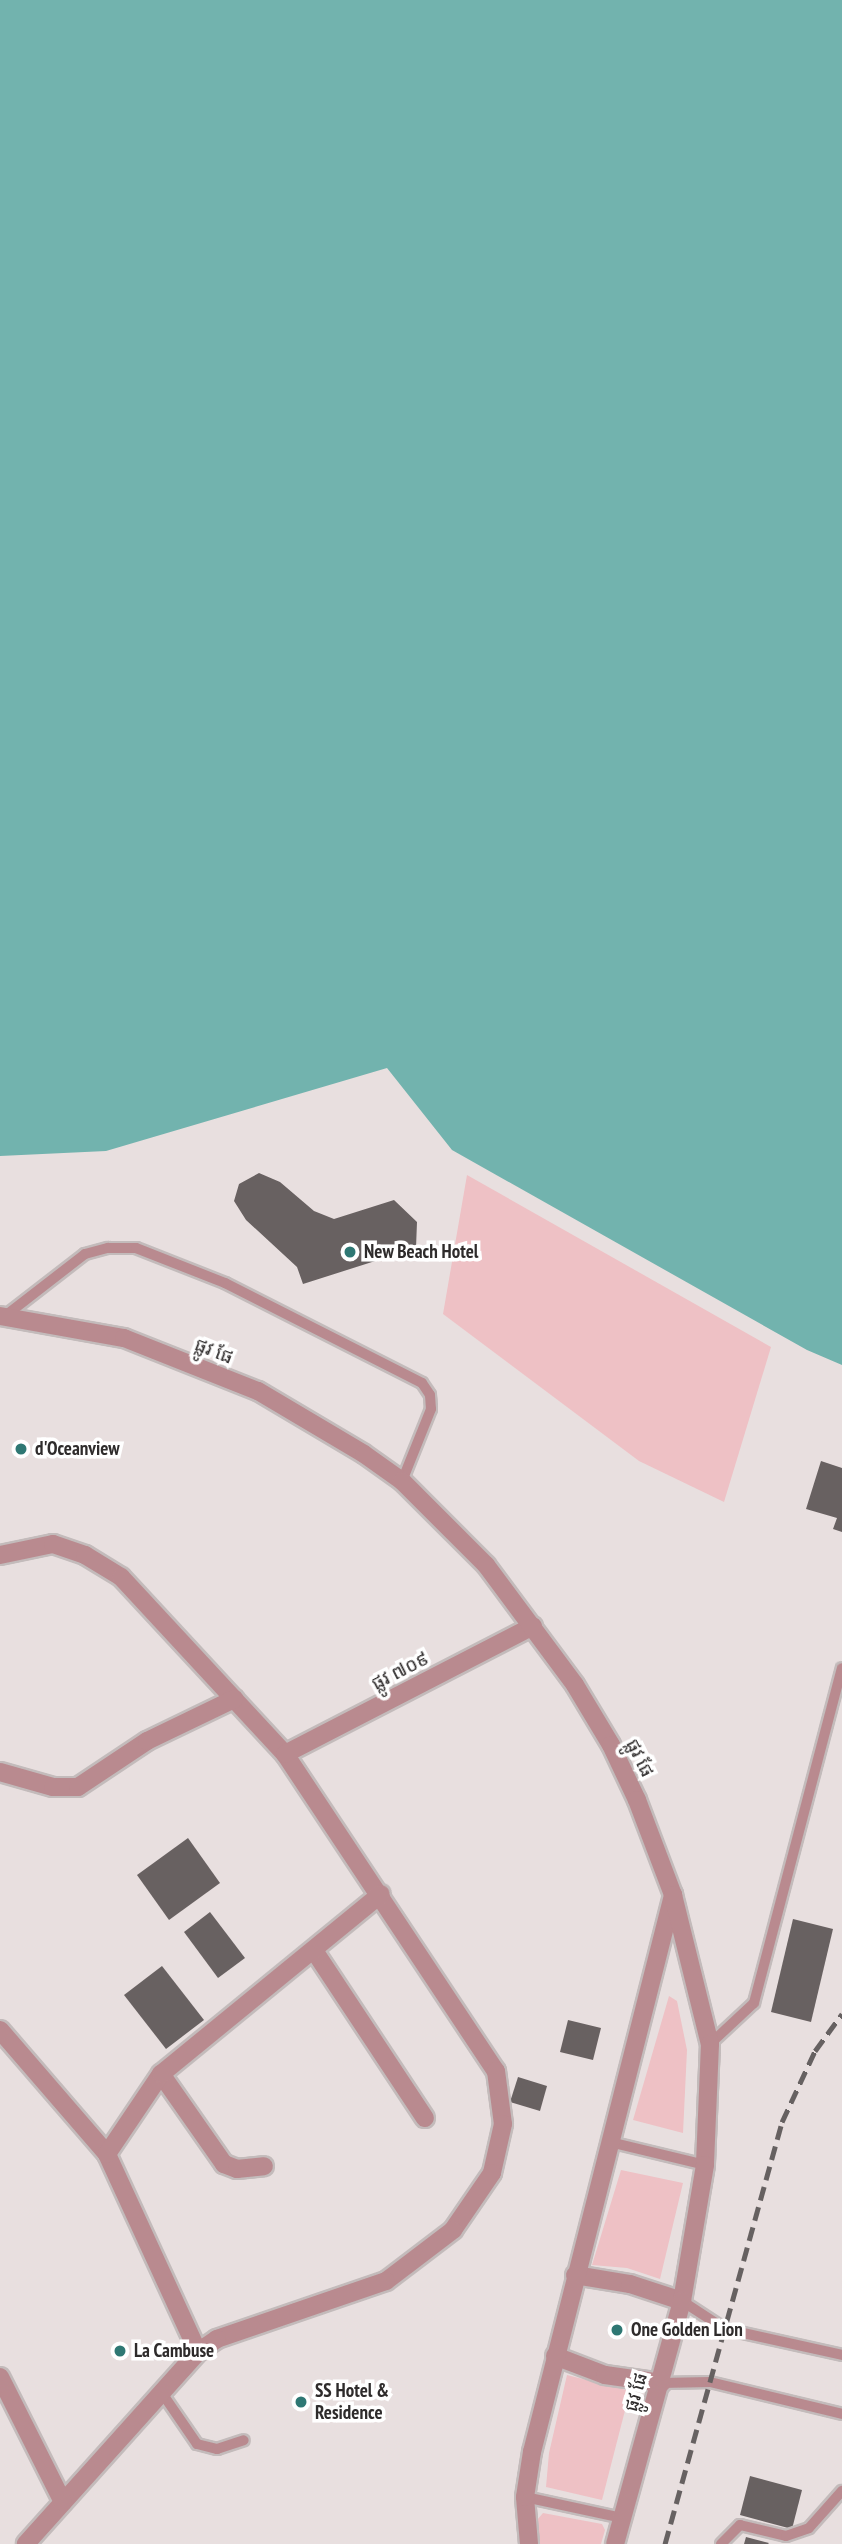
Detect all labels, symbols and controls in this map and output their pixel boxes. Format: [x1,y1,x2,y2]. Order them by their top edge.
place label: New Beach Hotel [364,1241,479,1263]
marker: New Beach Hotel [342,1244,358,1260]
street label: ផ្លូវ ផែ [191,1333,237,1369]
place label: d'Oceanview [35,1438,120,1460]
marker: d'Oceanview [13,1441,29,1457]
street label: ផ្លូវ ៧០៩ [368,1647,432,1695]
street label: ផ្លូវ ផែ [621,1735,659,1781]
place label: One Golden Lion [631,2319,743,2341]
marker: One Golden Lion [609,2322,625,2338]
place label: La Cambuse [134,2340,214,2362]
marker: La Cambuse [112,2343,128,2359]
street label: ផ្លូវ ផែ [620,2370,652,2414]
place label: SS Hotel & Residence [315,2380,389,2424]
marker: SS Hotel & Residence [293,2394,309,2410]

